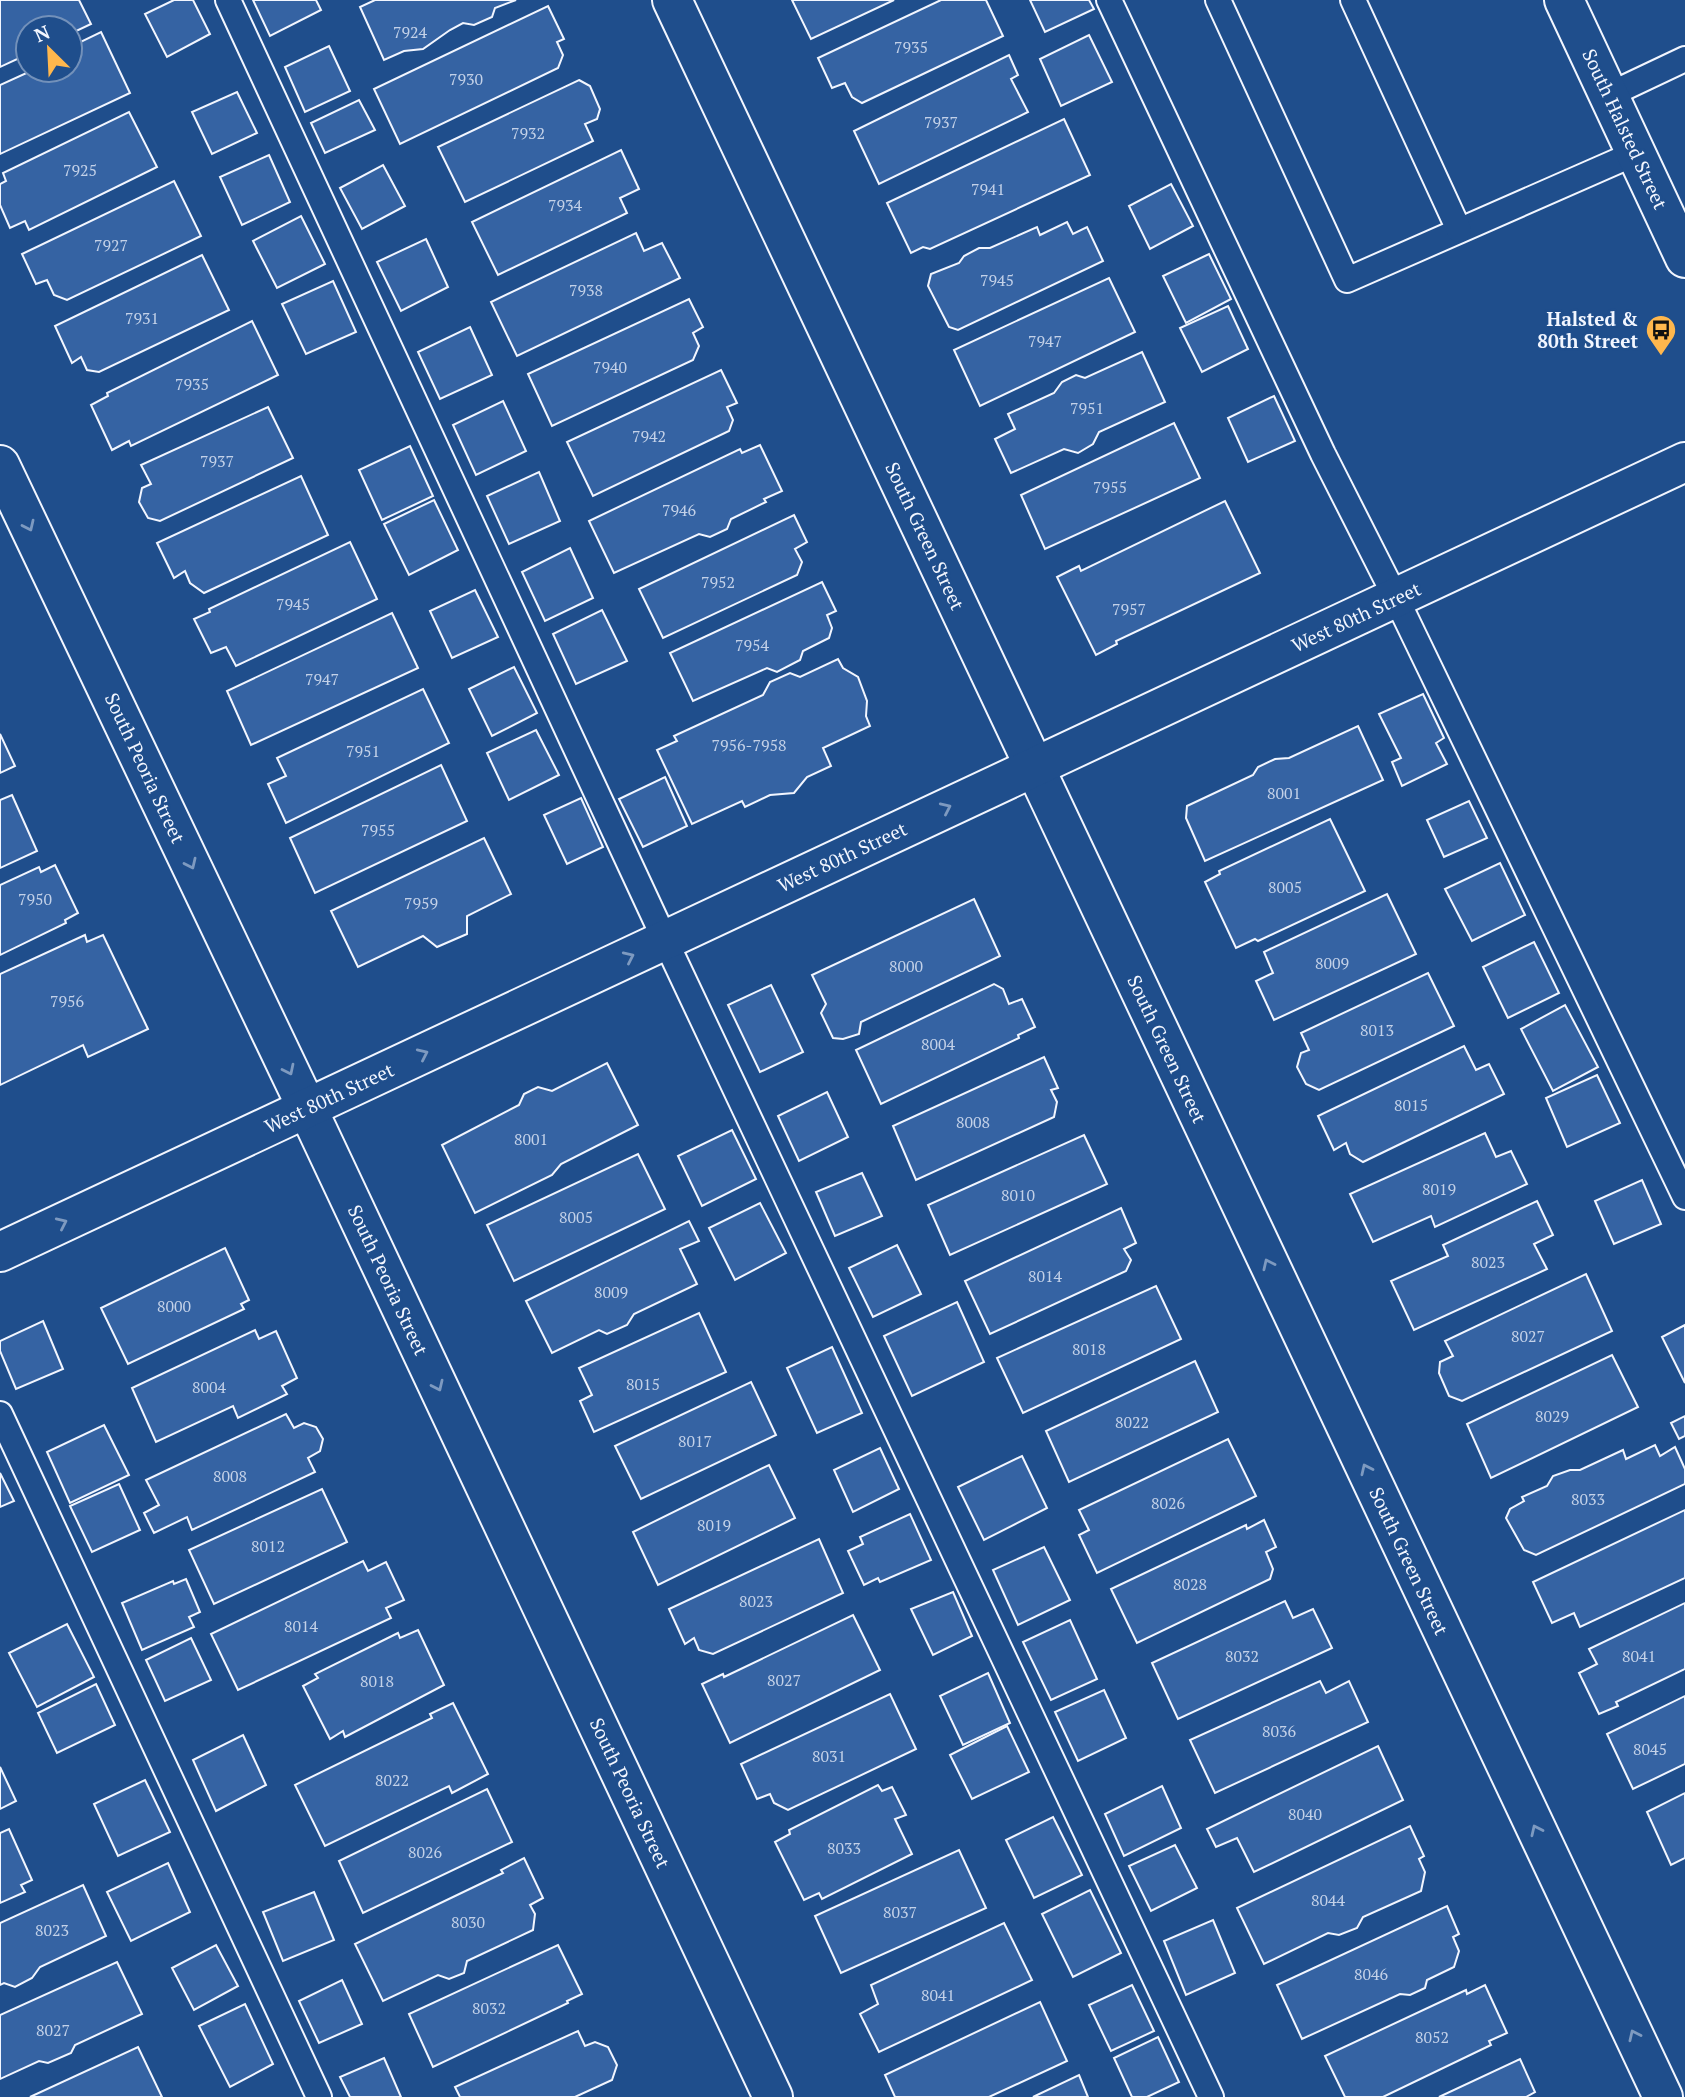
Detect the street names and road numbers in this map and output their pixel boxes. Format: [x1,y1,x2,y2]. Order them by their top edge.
street label: South Halsted Street [1577,45,1674,213]
street label: South Green Street [880,458,971,614]
street label: West 80th Street [1287,576,1424,657]
street label: South Peoria Street [100,689,191,847]
street label: West 80th Street [773,816,910,897]
street label: South Green Street [1122,971,1213,1127]
street label: West 80th Street [260,1057,397,1138]
street label: South Peoria Street [343,1201,434,1359]
street label: South Green Street [1364,1483,1455,1639]
street label: South Peoria Street [585,1714,676,1872]

